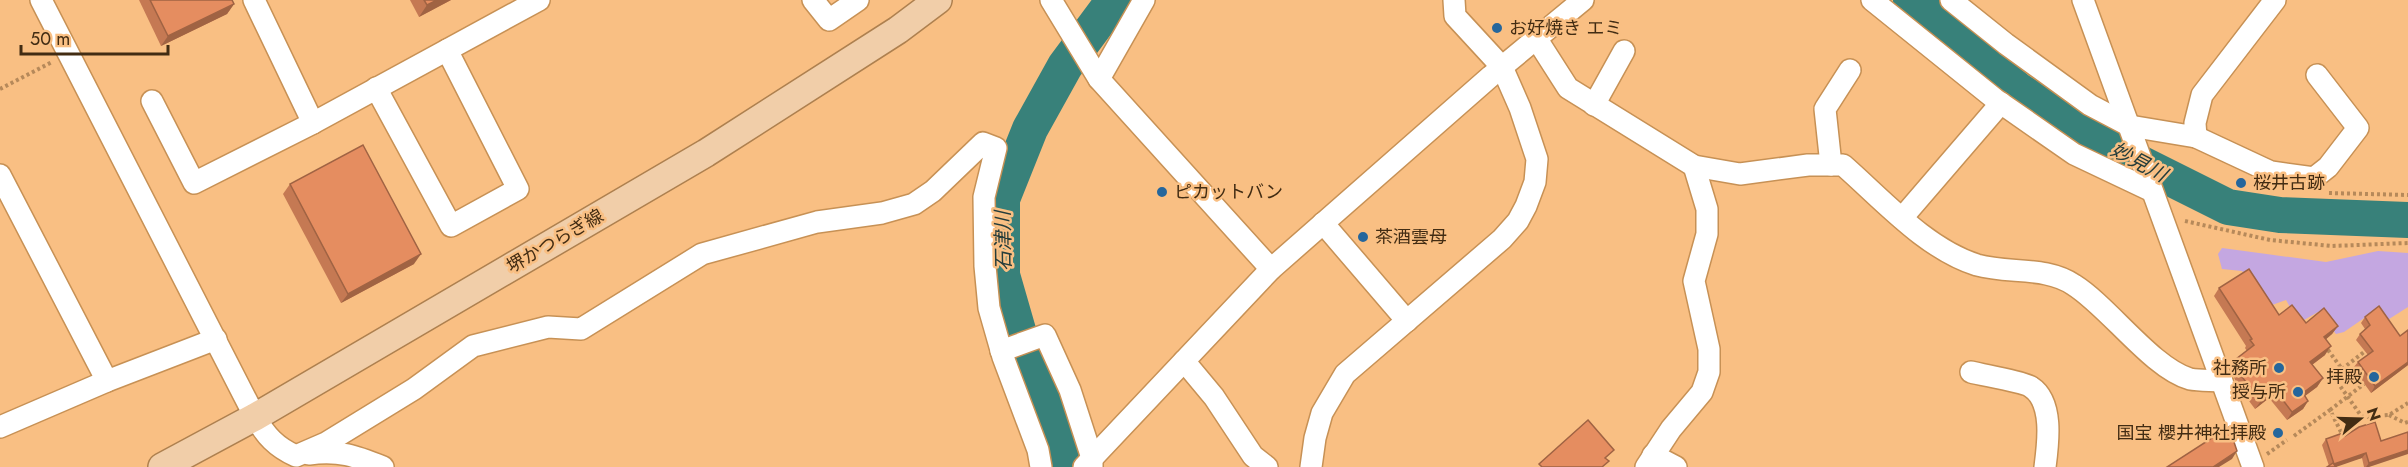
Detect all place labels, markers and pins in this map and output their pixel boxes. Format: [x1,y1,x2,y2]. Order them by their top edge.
place label: お好焼き エミ [1509,15,1622,41]
marker: お好焼き エミ [1490,21,1504,35]
place label: 桜井古跡 [2253,170,2325,196]
marker: 桜井古跡 [2234,176,2248,190]
place label: ピカットバン [1174,179,1283,205]
marker: ピカットバン [1155,185,1169,199]
place label: 茶酒雲母 [1375,224,1447,250]
marker: 茶酒雲母 [1356,230,1370,244]
place label: 社務所 [2213,355,2267,381]
marker: 社務所 [2272,361,2286,375]
place label: 拝殿 [2326,364,2362,390]
marker: 拝殿 [2367,370,2381,384]
place label: 授与所 [2232,379,2286,405]
marker: 授与所 [2291,385,2305,399]
place label: 国宝 櫻井神社拝殿 [2117,420,2266,446]
marker: 国宝 櫻井神社拝殿 [2271,426,2285,440]

